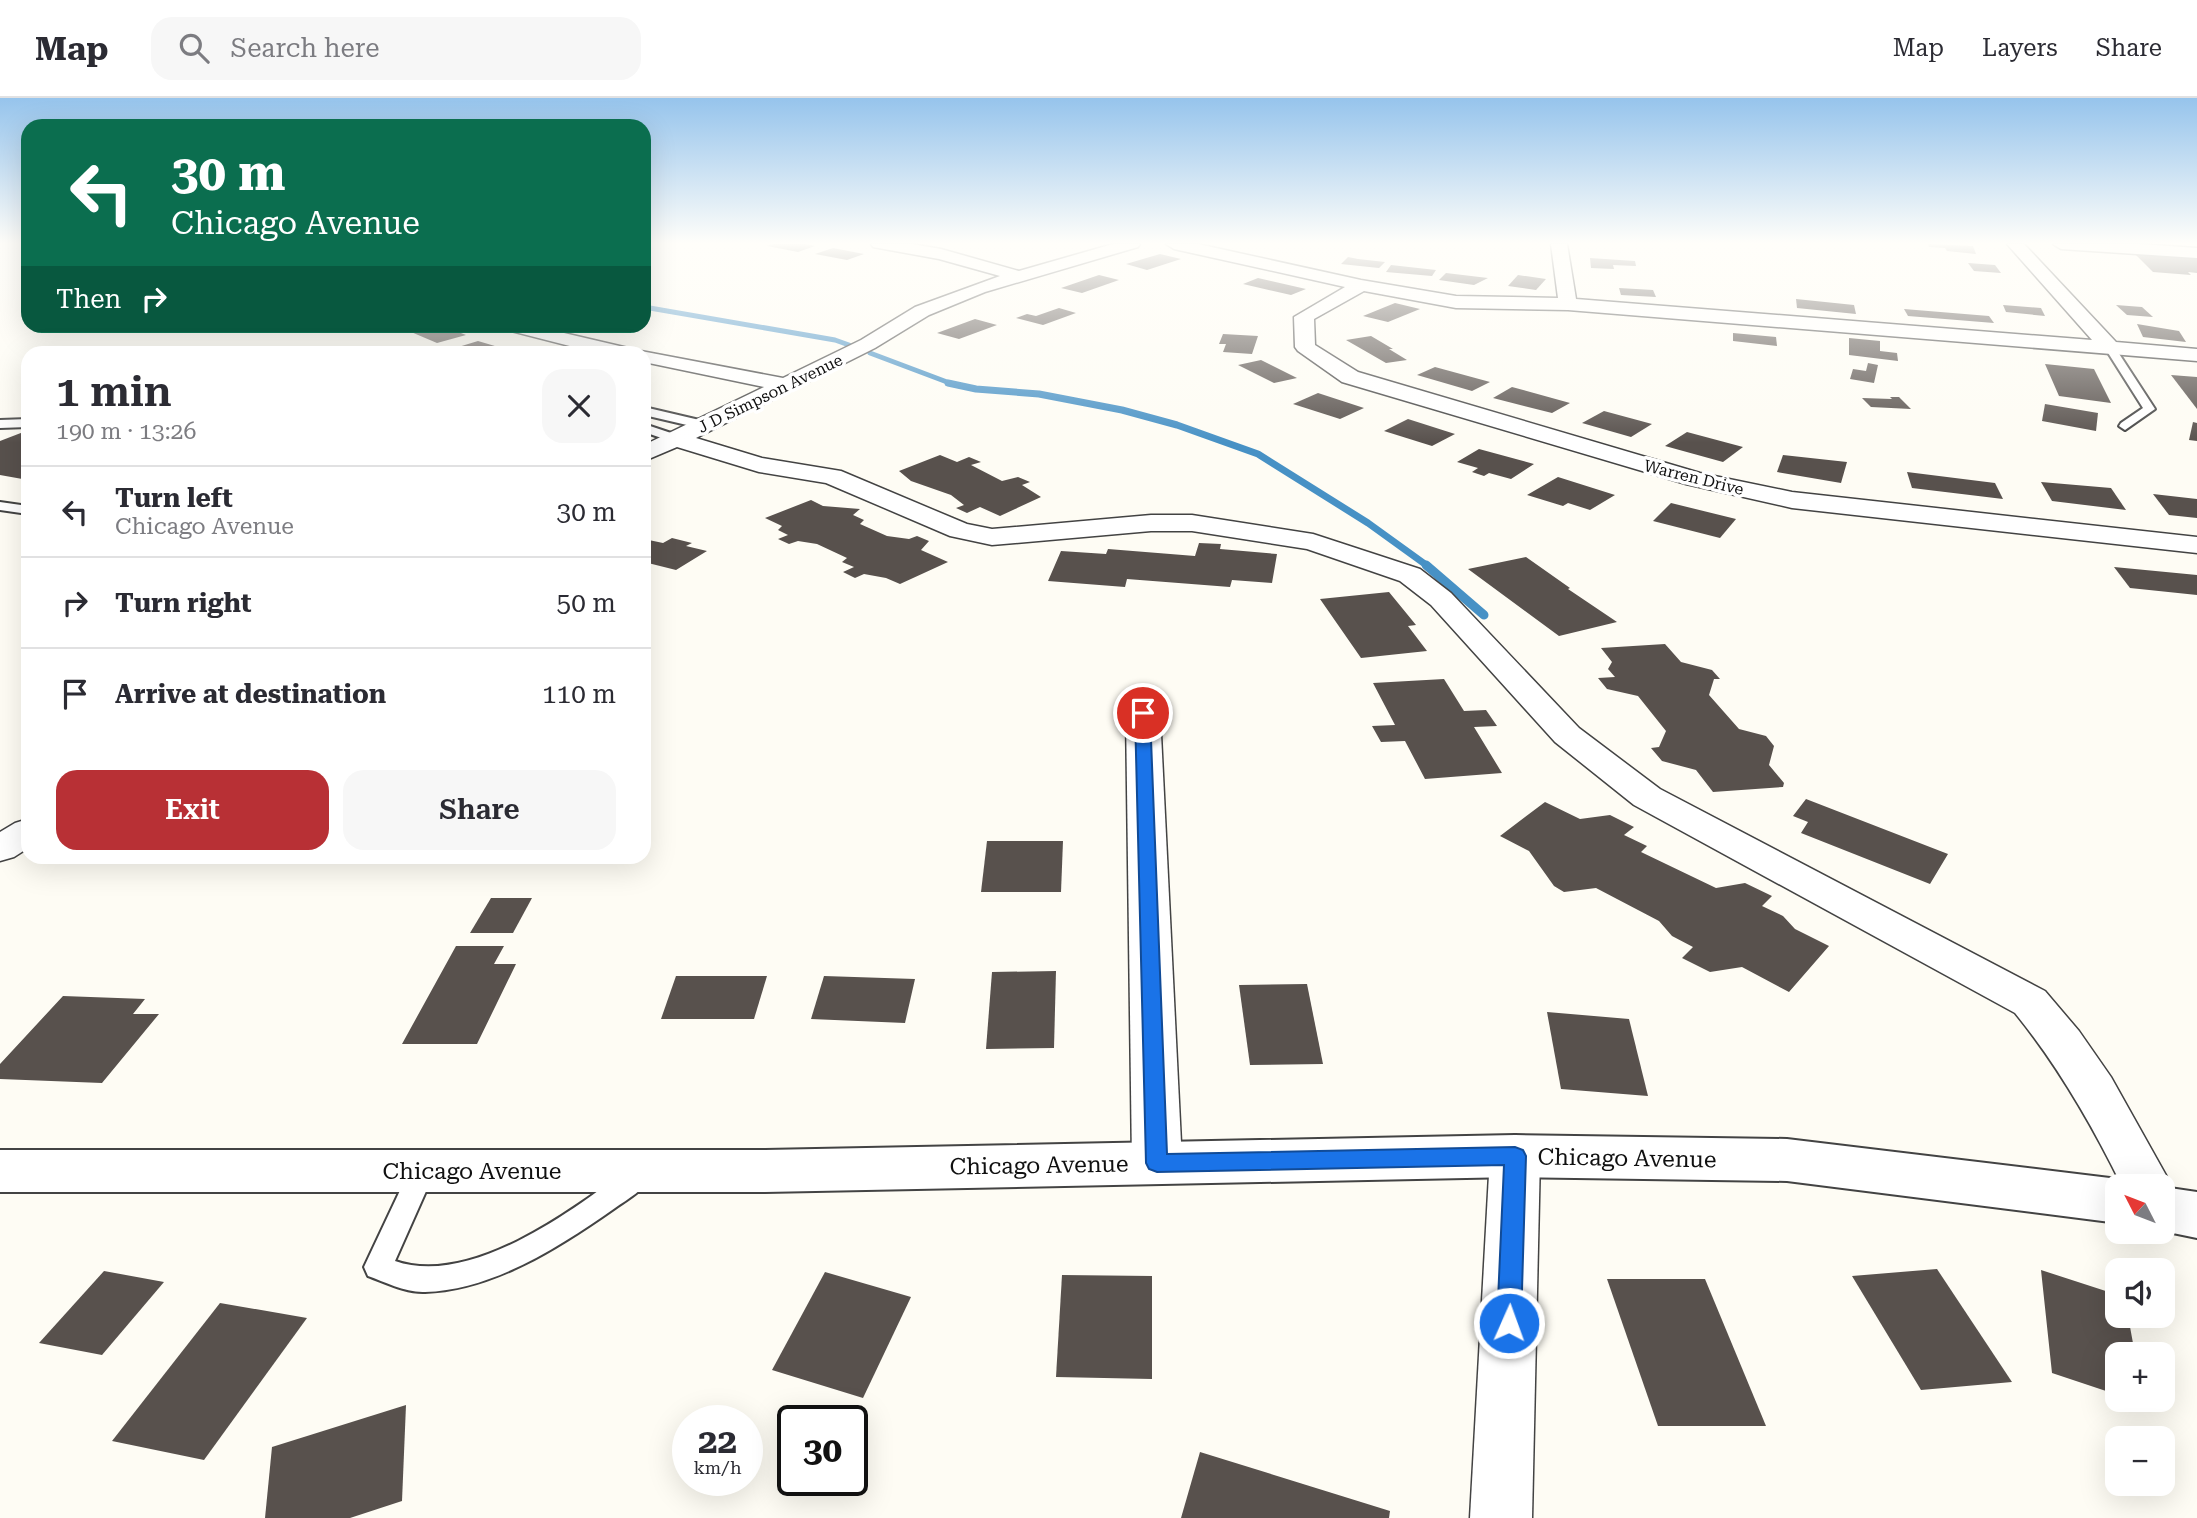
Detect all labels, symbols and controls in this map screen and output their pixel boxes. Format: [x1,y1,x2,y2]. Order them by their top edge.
search box [151,17,641,80]
text: Map [35,29,109,68]
icon: search [175,29,213,67]
text: Search here [231,33,380,63]
text: Map [1893,34,1944,62]
text: Layers [1982,34,2058,62]
text: Share [2096,34,2162,62]
text: 30 m [171,145,286,202]
icon: left [56,147,147,238]
text: Chicago Avenue [171,204,420,242]
icon: right [135,280,173,318]
text: Then [56,284,121,314]
street label: J D Simpson Avenue [695,350,846,437]
text: 1 min [56,367,172,416]
button: close [542,369,616,443]
text: 190 m · 13:26 [56,418,196,445]
street label: Warren Drive [1642,456,1746,499]
text: Turn left [115,483,233,513]
icon: left [56,493,94,531]
text: 30 m [557,497,616,527]
text: Chicago Avenue [115,513,294,540]
icon: right [56,584,94,622]
text: Turn right [115,588,251,618]
text: 50 m [557,588,616,618]
icon: arrive [56,675,94,713]
text: Arrive at destination [115,679,386,709]
text: 110 m [542,679,616,709]
pin [1113,683,1173,743]
icon: arrive [1124,694,1162,732]
button: Exit [56,770,329,850]
button: Share [343,770,616,850]
street label: Chicago Avenue [1537,1143,1717,1174]
street label: Chicago Avenue [949,1150,1129,1181]
street label: Chicago Avenue [383,1158,561,1185]
north arrow [2105,1174,2175,1244]
map controls [2105,1174,2175,1496]
button: sound [2105,1258,2175,1328]
position arrow [1472,1286,1546,1360]
button: + [2105,1342,2175,1412]
speed limit sign: 30 [777,1405,868,1496]
text: 22 [698,1421,737,1462]
button: − [2105,1426,2175,1496]
text: km/h [693,1457,742,1478]

